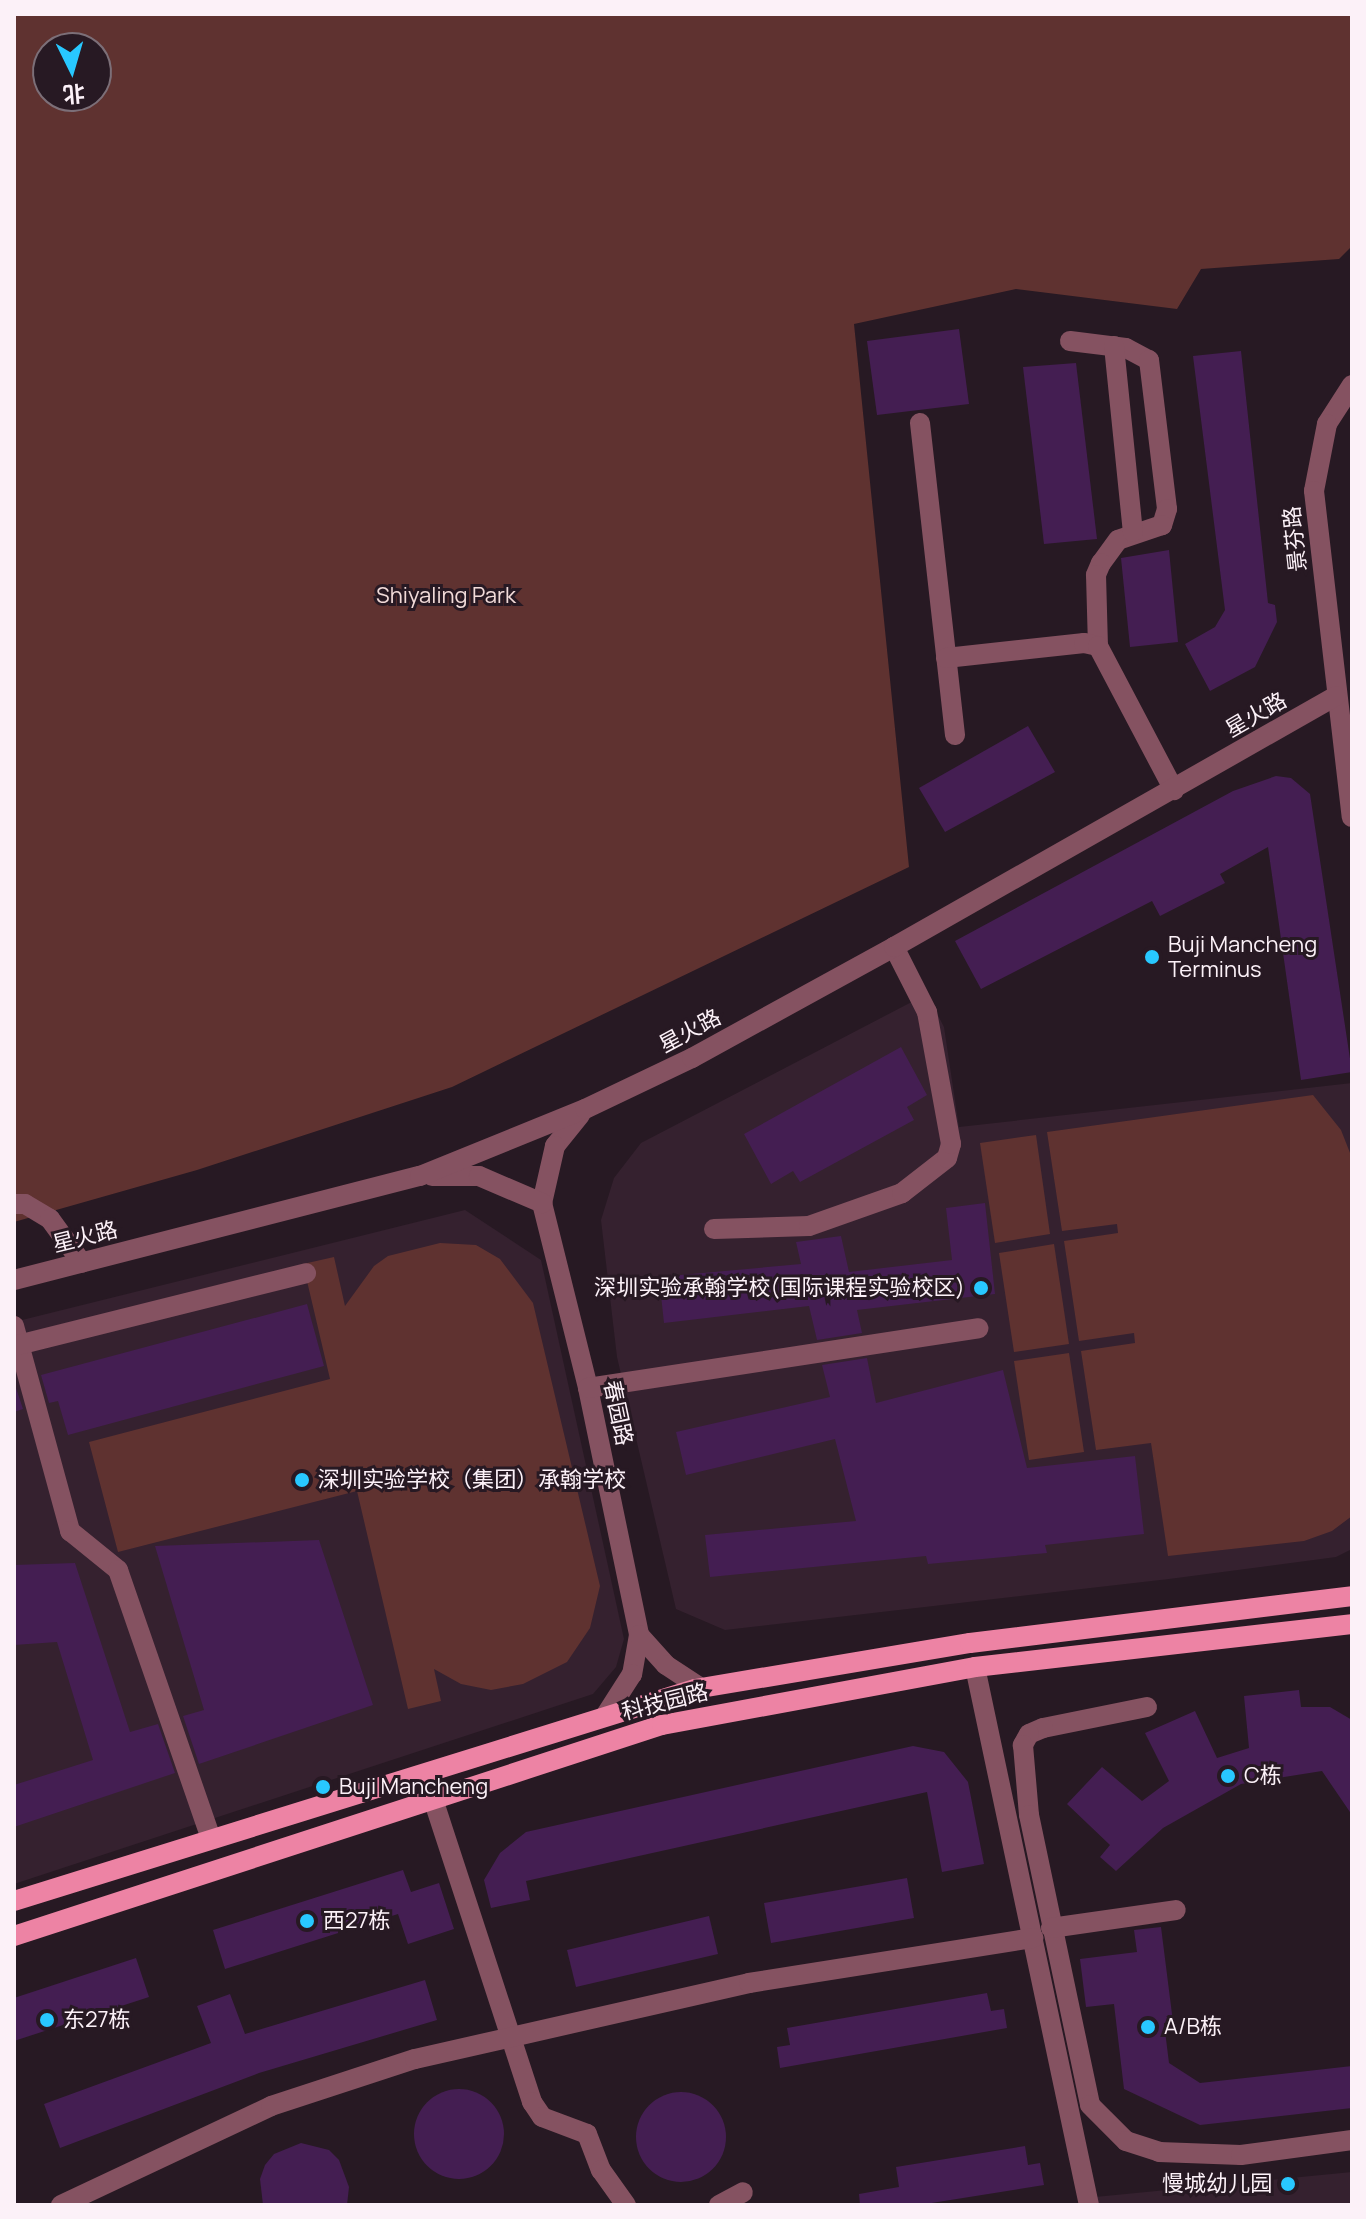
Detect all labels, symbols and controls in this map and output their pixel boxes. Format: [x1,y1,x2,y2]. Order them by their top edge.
north arrow [32,32,112,112]
text: 北 [62,78,86,110]
street label: 景芬路 [1278,505,1312,573]
park label: Shiyaling Park [376,583,516,609]
street label: 星火路 [1221,687,1291,743]
place label: Buji Mancheng Terminus [1168,931,1317,982]
marker: Buji Mancheng Terminus [1143,948,1161,966]
street label: 星火路 [655,1004,725,1058]
street label: 星火路 [50,1216,120,1258]
place label: 深圳实验承翰学校(国际课程实验校区) [594,1275,965,1301]
marker: 深圳实验承翰学校(国际课程实验校区) [972,1279,990,1297]
street label: 春园路 [598,1378,638,1448]
place label: 深圳实验学校（集团）承翰学校 [318,1467,626,1493]
marker: 深圳实验学校（集团）承翰学校 [293,1471,311,1489]
street label: 科技园路 [619,1679,711,1725]
place label: C栋 [1244,1763,1282,1789]
marker: C栋 [1219,1767,1237,1785]
place label: Buji Mancheng [339,1774,488,1800]
marker: Buji Mancheng [314,1778,332,1796]
place label: 西27栋 [323,1908,391,1934]
marker: 西27栋 [298,1912,316,1930]
place label: 东27栋 [63,2007,131,2033]
marker: 东27栋 [38,2011,56,2029]
place label: A/B栋 [1164,2014,1222,2040]
marker: A/B栋 [1139,2018,1157,2036]
place label: 慢城幼儿园 [1162,2171,1272,2197]
marker: 慢城幼儿园 [1279,2175,1297,2193]

